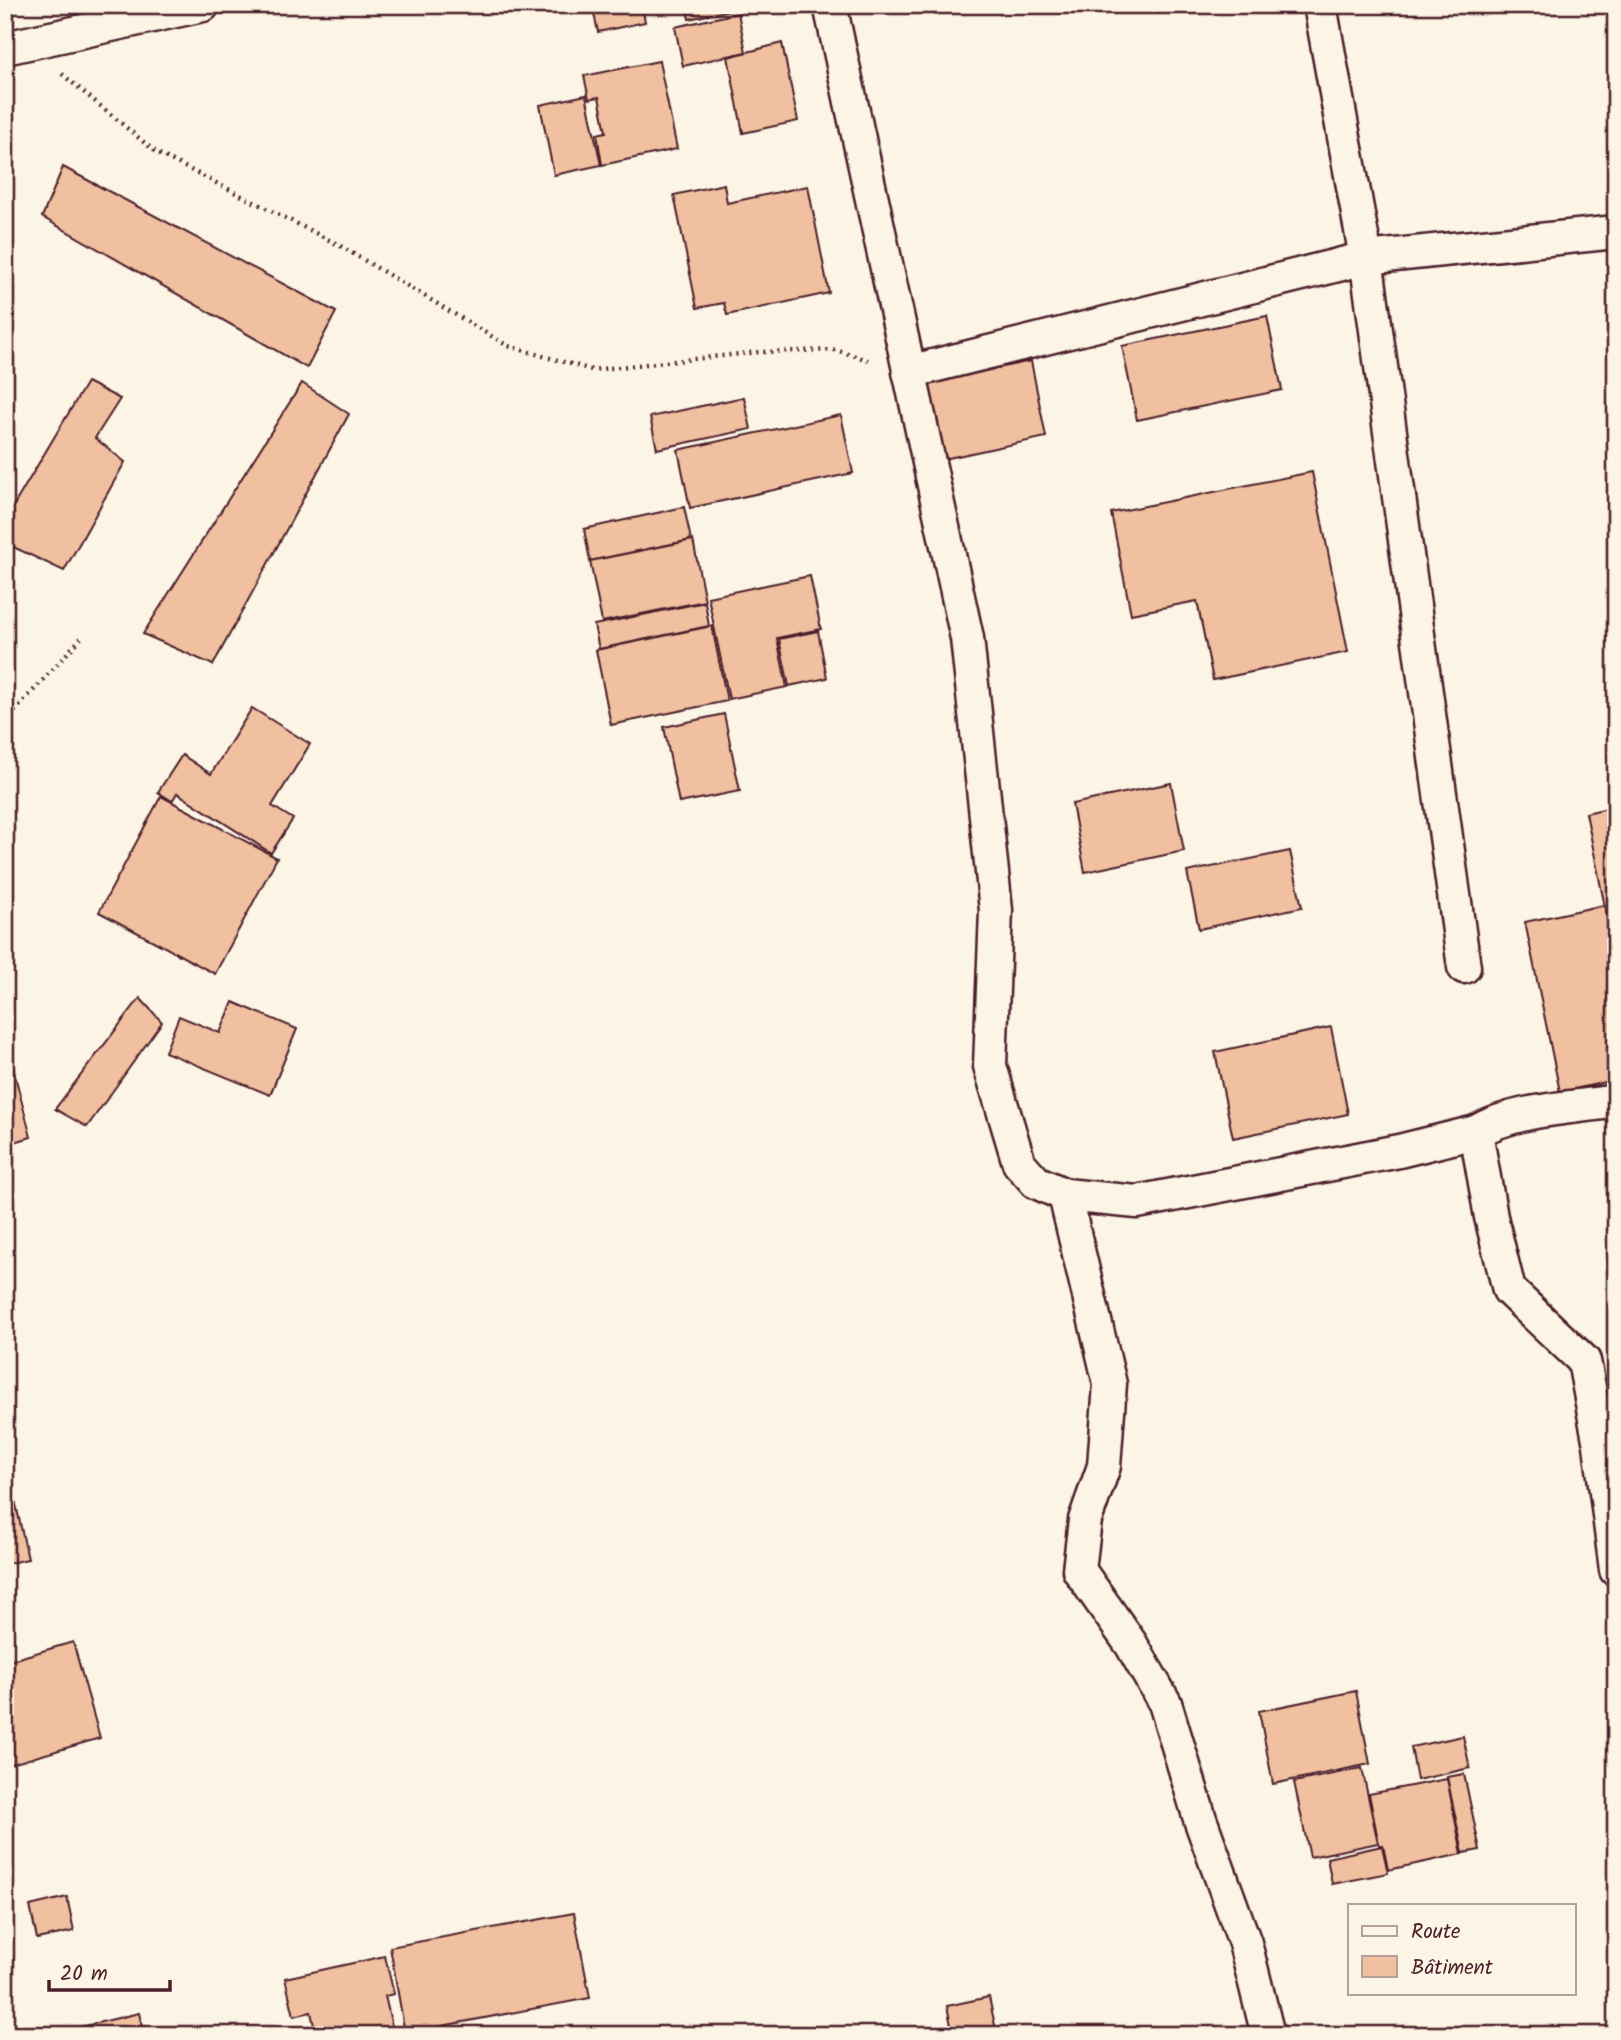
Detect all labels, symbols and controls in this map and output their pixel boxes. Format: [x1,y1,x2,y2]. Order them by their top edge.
legend [1348,1904,1576,1994]
text: Route [1411,1916,1461,1949]
scale bar [49,1949,170,1993]
text: Bâtiment [1411,1952,1494,1985]
text: 20 m [60,1958,108,1991]

